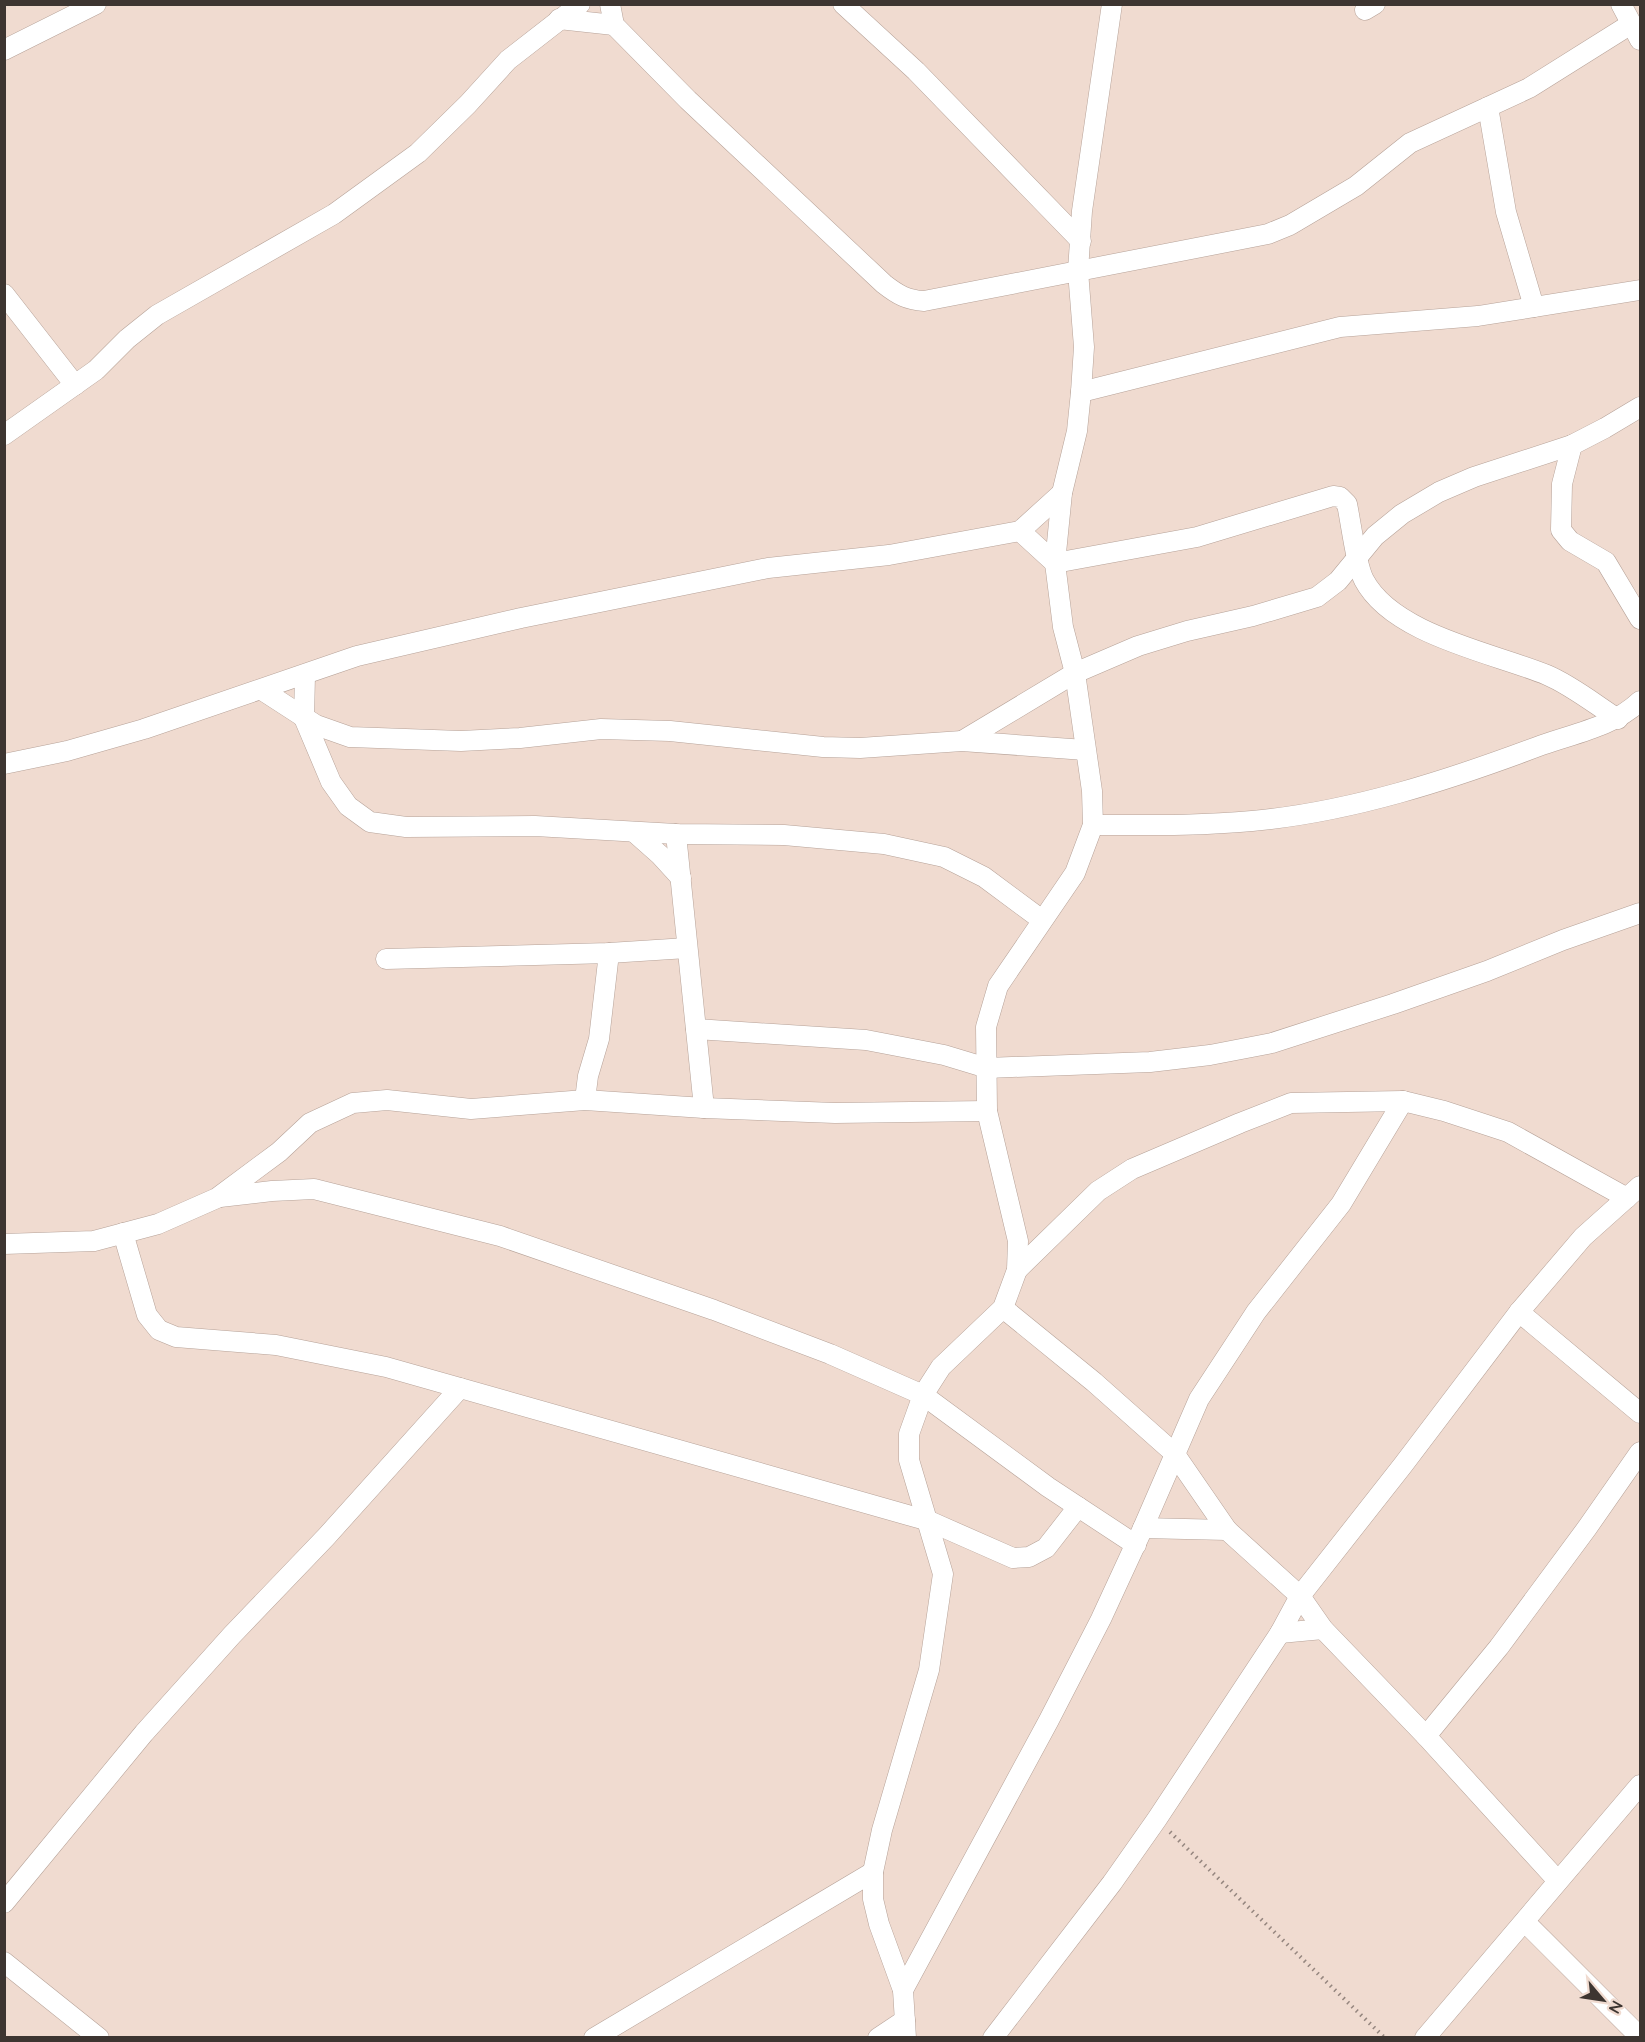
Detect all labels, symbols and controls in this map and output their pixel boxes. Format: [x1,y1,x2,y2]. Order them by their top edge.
north arrow [1573,1970,1633,2030]
text: N [1605,1997,1628,2017]

